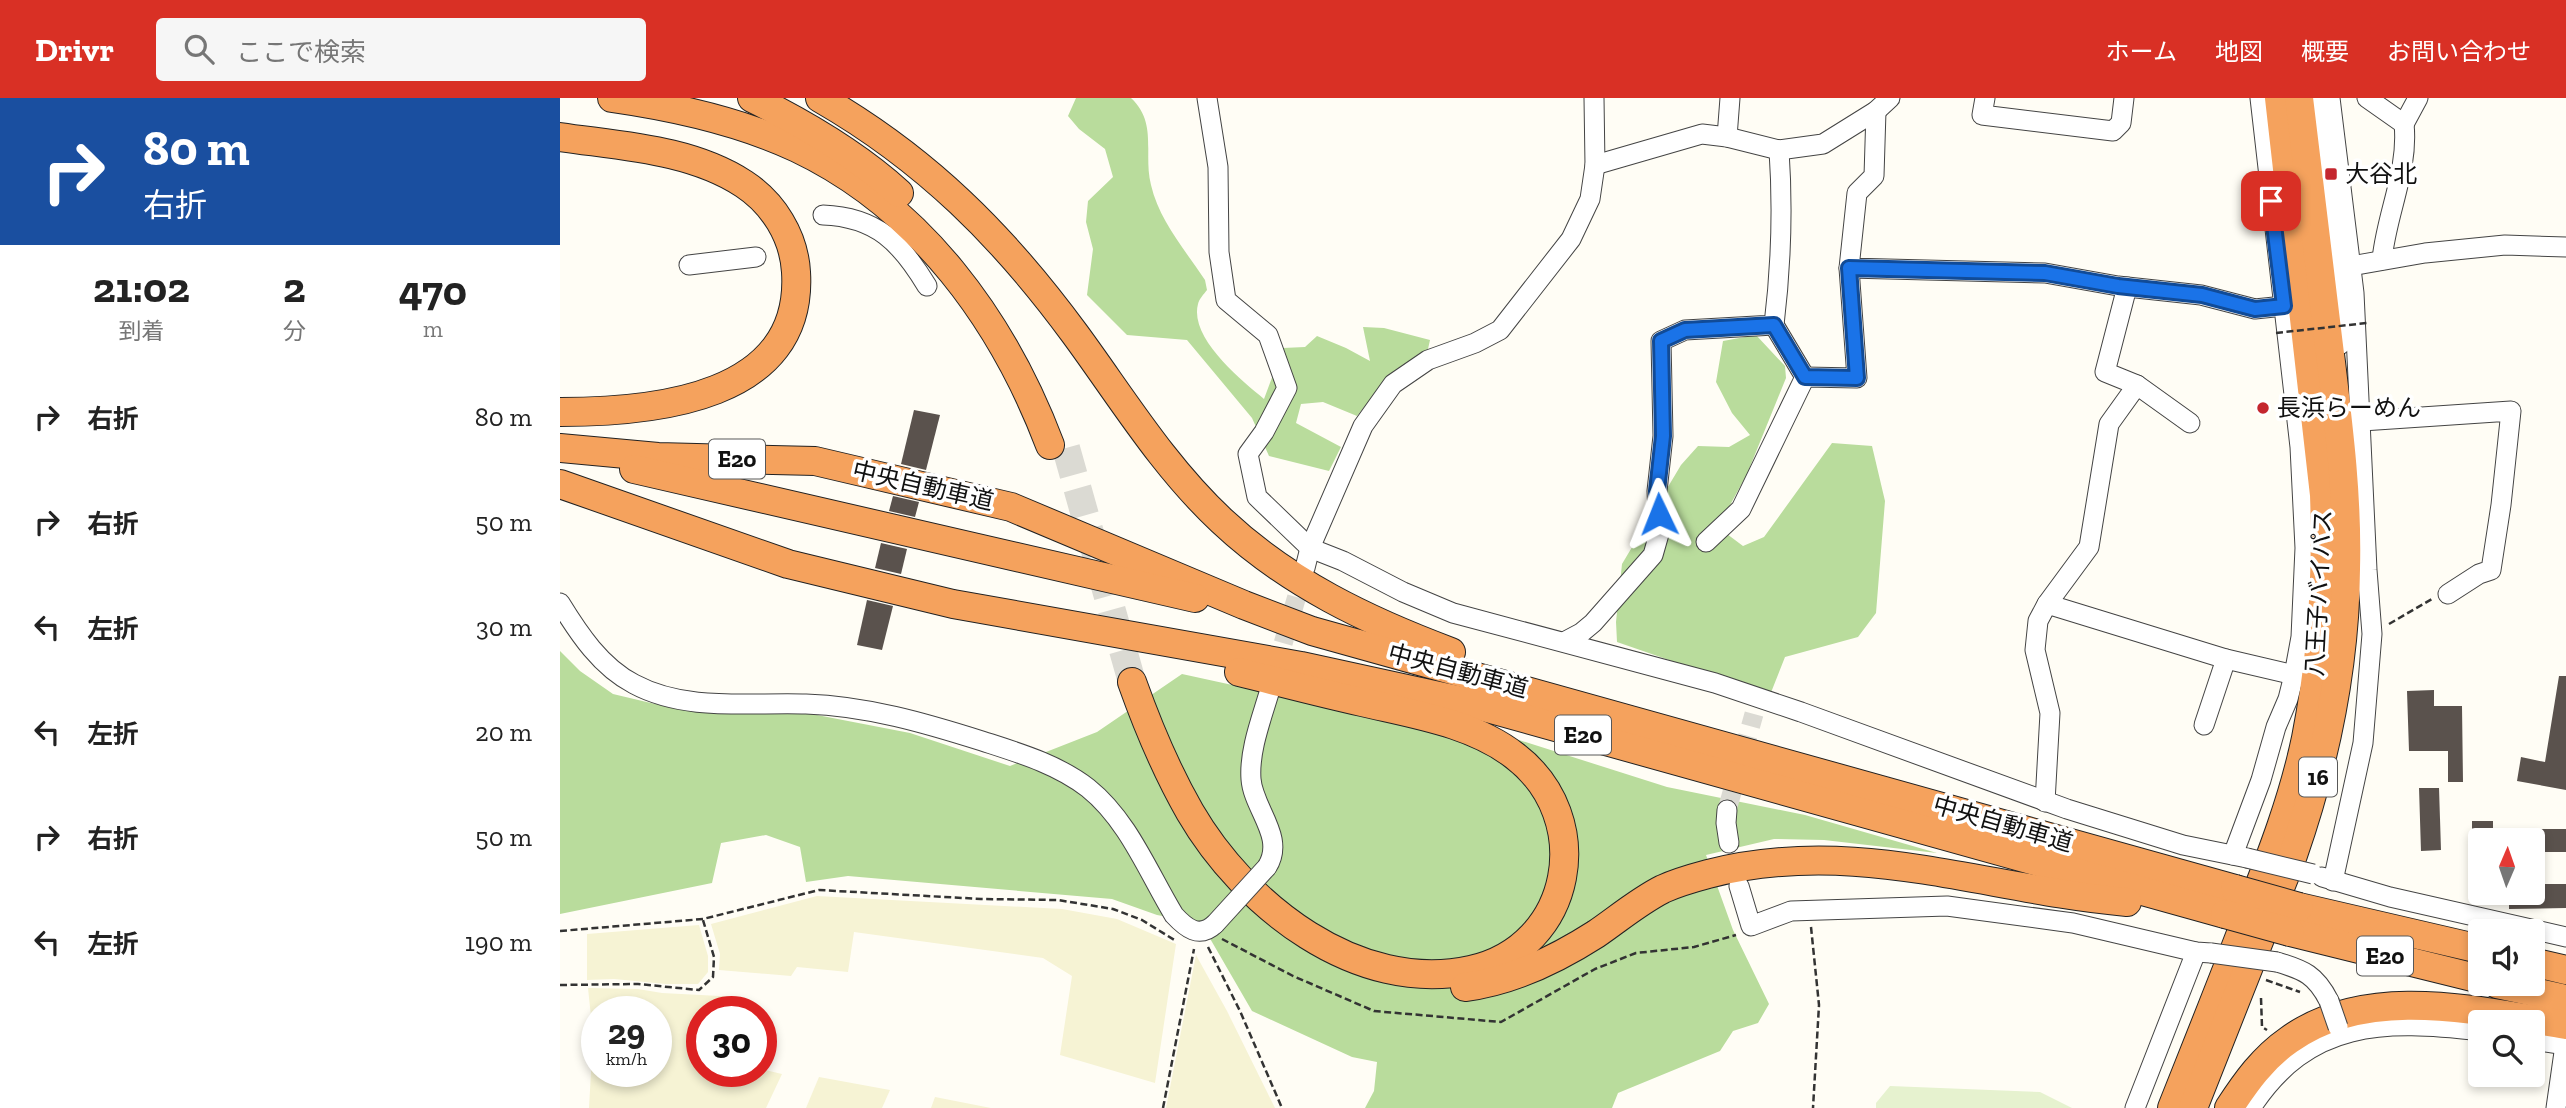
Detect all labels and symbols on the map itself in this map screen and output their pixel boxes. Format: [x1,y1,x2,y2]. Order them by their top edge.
place label: 大谷北 [2345,159,2417,188]
marker: 大谷北 [2323,166,2339,182]
pin [2241,171,2301,231]
place label: 長浜らーめん [2277,393,2421,422]
marker: 長浜らーめん [2255,400,2271,416]
road number: E20 [709,440,765,478]
street label: 中央自動車道 [850,455,997,516]
position arrow [1622,477,1696,551]
street label: 八王子バイパス [2300,509,2337,677]
street label: 中央自動車道 [1385,638,1531,703]
road number: E20 [1555,716,1611,754]
road number: 16 [2299,758,2337,796]
street label: 中央自動車道 [1930,790,2076,857]
north arrow [2468,828,2544,905]
road number: E20 [2357,936,2413,976]
speed limit sign: 30 [686,996,777,1087]

